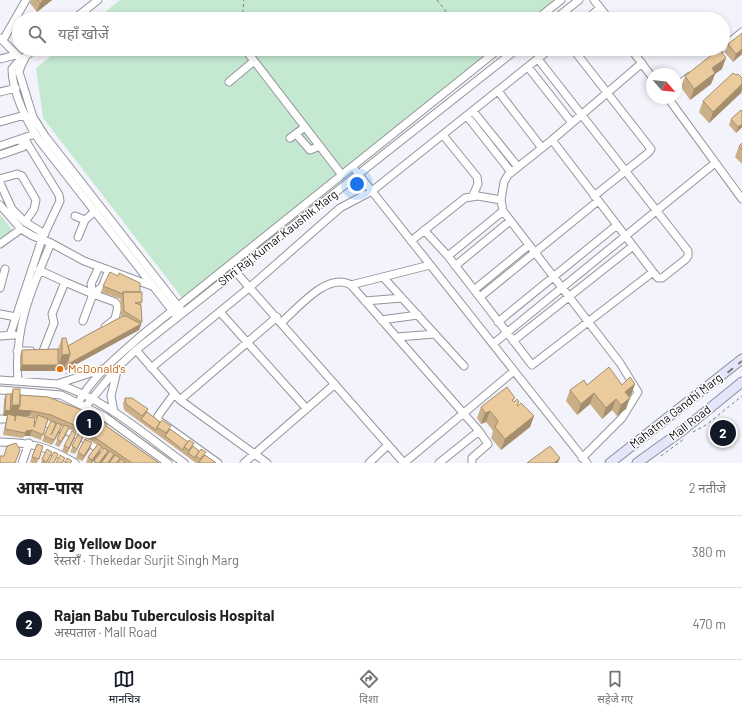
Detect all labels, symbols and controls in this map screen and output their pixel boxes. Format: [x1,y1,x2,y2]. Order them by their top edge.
search box [12,12,730,56]
icon: search [26,23,48,45]
text: यहाँ खोजें [58,24,109,42]
north arrow [646,68,682,104]
your location [347,174,367,194]
street label: Shri Raj Kumar Kaushik Marg [215,186,340,288]
place label: McDonald's [68,361,126,375]
marker: McDonald's [55,364,65,374]
street label: Mahatma Gandhi Marg [626,370,724,451]
street label: Mall Road [666,402,713,443]
pin: 1 [76,408,102,438]
pin: 2 [710,418,736,448]
text: आस-पास [16,477,83,497]
text: 2 नतीजे [689,480,726,496]
text: Big Yellow Door [54,534,156,552]
text: 1 [27,544,31,560]
text: 380 m [692,544,726,560]
text: रेस्तराँ · Thekedar Surjit Singh Marg [54,552,239,568]
text: Rajan Babu Tuberculosis Hospital [54,606,274,624]
text: 2 [25,616,33,632]
text: 470 m [692,616,726,632]
text: अस्पताल · Mall Road [54,624,157,640]
tab: मानचित्र [109,668,140,707]
tab: दिशा [358,668,380,707]
tab: सहेजे गए [597,668,633,707]

